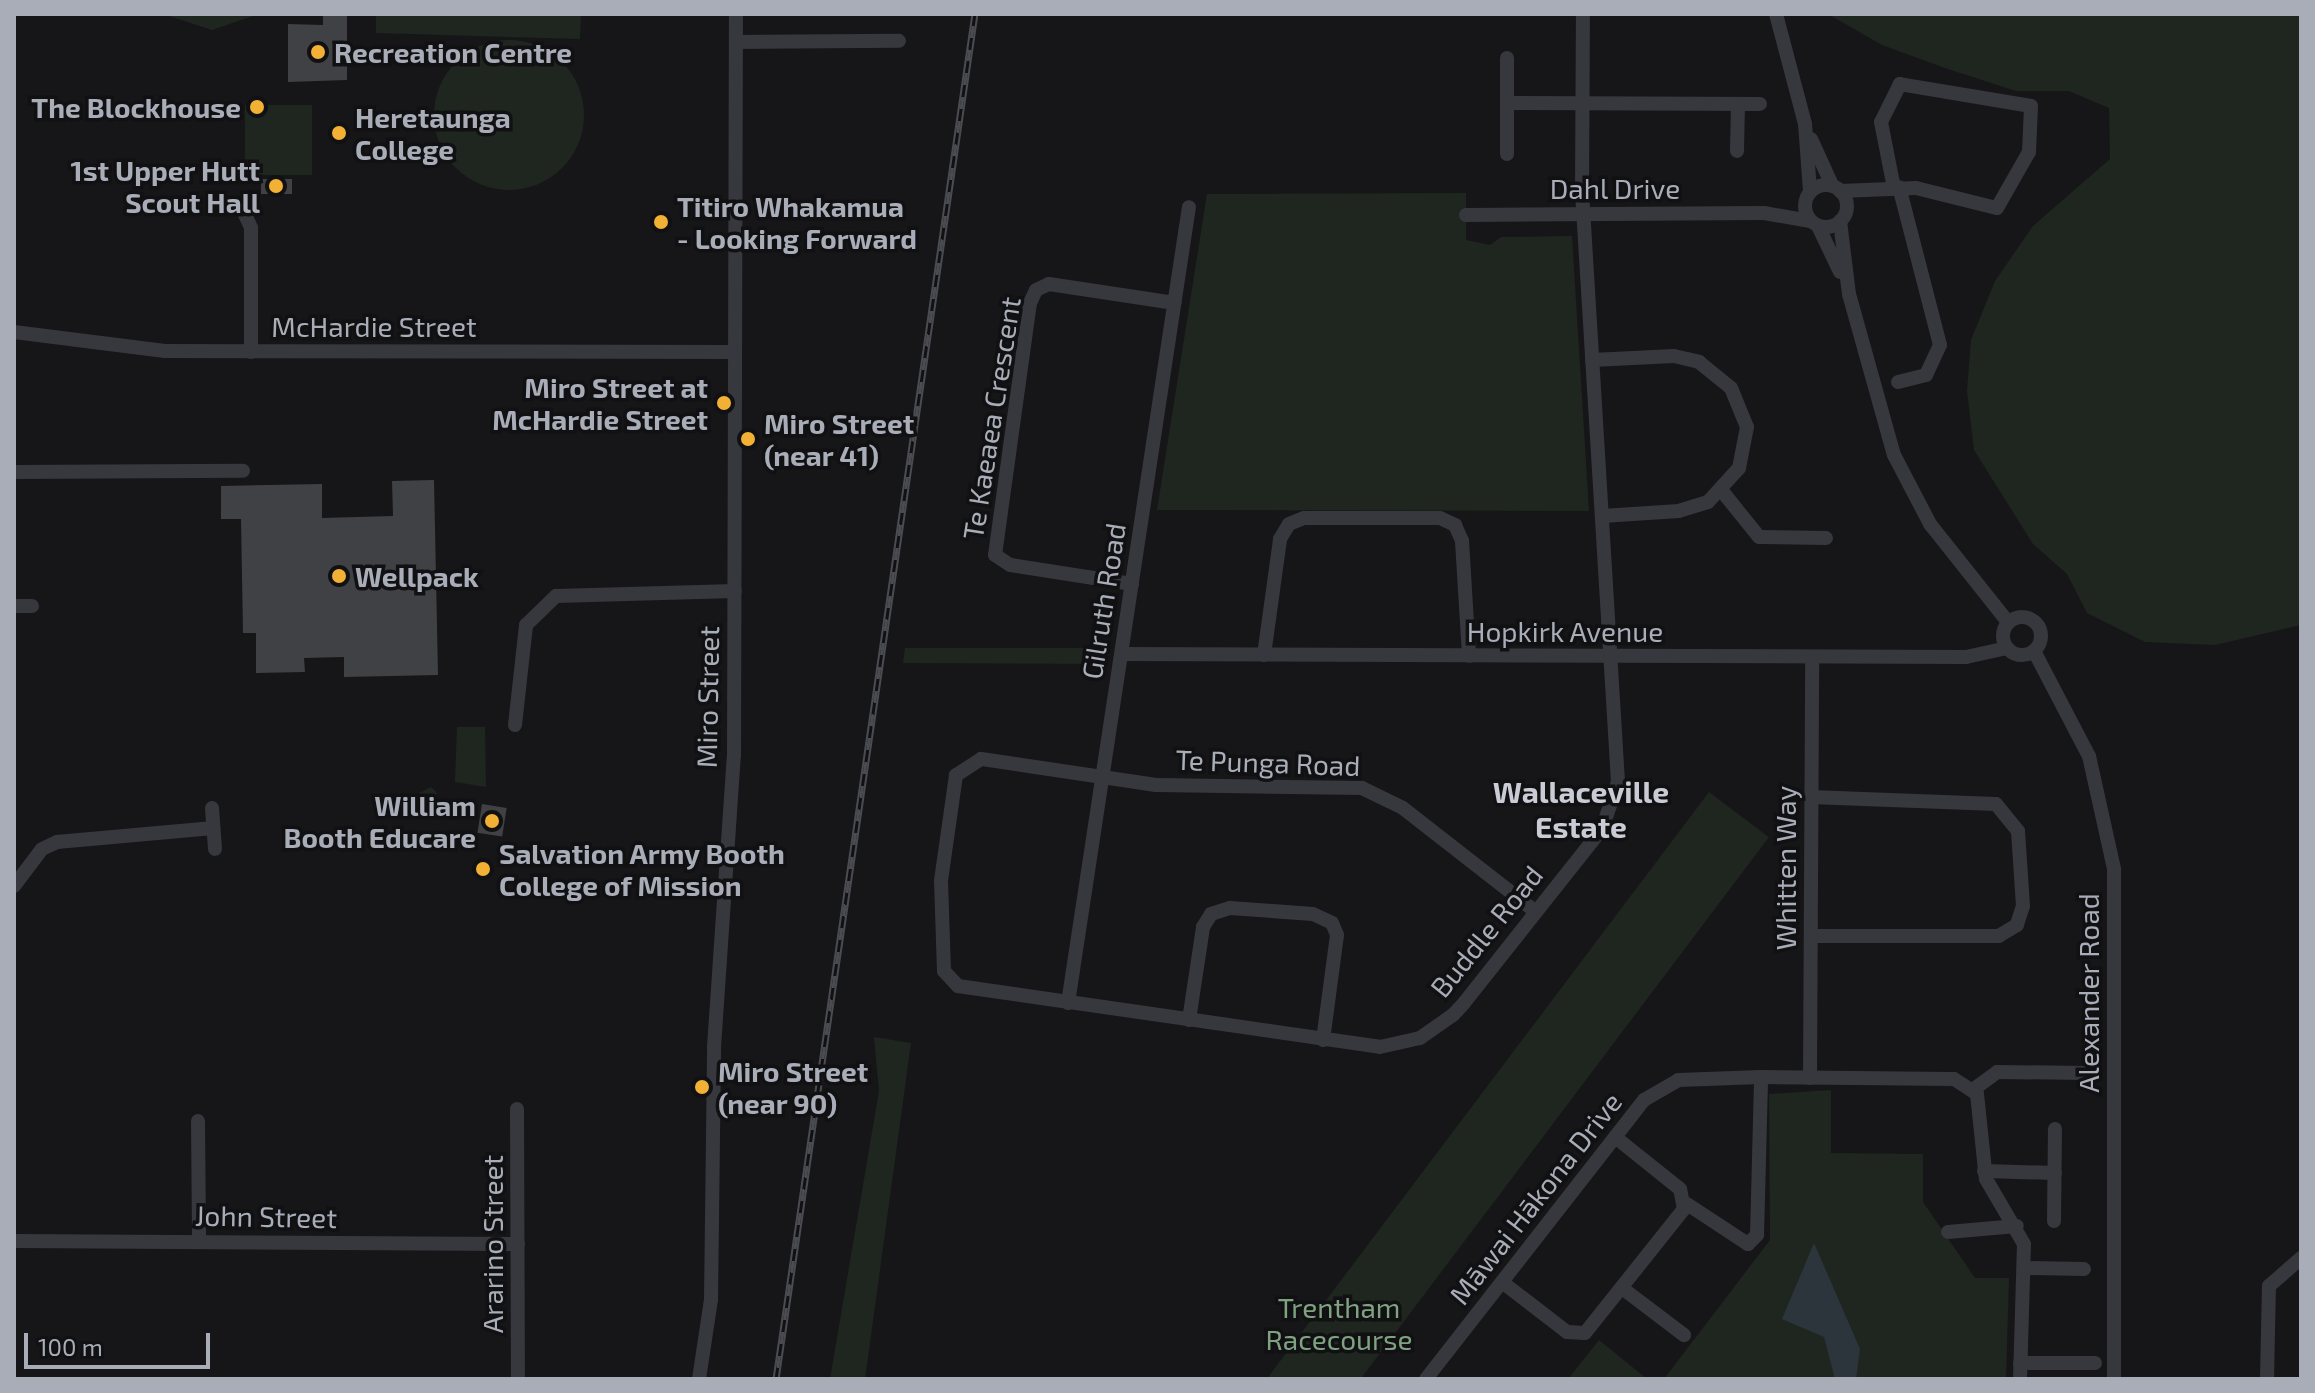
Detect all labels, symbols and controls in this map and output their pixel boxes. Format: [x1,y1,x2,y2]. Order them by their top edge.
place label: Recreation Centre [334,35,572,69]
marker: Recreation Centre [309,43,327,61]
place label: The Blockhouse [31,90,241,124]
marker: The Blockhouse [248,98,266,116]
place label: Heretaunga College [355,100,511,166]
marker: Heretaunga College [330,124,348,142]
place label: 1st Upper Hutt Scout Hall [70,153,260,219]
street label: Dahl Drive [1549,171,1681,205]
marker: 1st Upper Hutt Scout Hall [267,177,285,195]
place label: Titiro Whakamua - Looking Forward [677,189,917,255]
marker: Titiro Whakamua - Looking Forward [652,213,670,231]
street label: Te Kaeaea Crescent [955,294,1027,542]
street label: McHardie Street [271,309,477,343]
place label: Miro Street at McHardie Street [492,370,708,436]
marker: Miro Street at McHardie Street [715,394,733,412]
place label: Miro Street (near 41) [764,406,914,472]
marker: Miro Street (near 41) [739,430,757,448]
street label: Gilruth Road [1074,520,1132,682]
place label: Wellpack [355,559,479,593]
marker: Wellpack [330,567,348,585]
street label: Hopkirk Avenue [1466,614,1664,648]
street label: Miro Street [689,626,725,768]
street label: Te Punga Road [1175,742,1361,782]
district label: Wallaceville Estate [1493,773,1669,844]
street label: Whitten Way [1768,785,1802,951]
place label: William Booth Educare [284,788,476,854]
marker: William Booth Educare [483,812,501,830]
place label: Salvation Army Booth College of Mission [499,836,786,902]
street label: Buddle Road [1423,858,1549,1004]
marker: Salvation Army Booth College of Mission [474,860,492,878]
street label: Alexander Road [2071,893,2105,1093]
place label: Miro Street (near 90) [718,1054,868,1120]
marker: Miro Street (near 90) [693,1078,711,1096]
street label: Māwai Hākona Drive [1442,1085,1628,1311]
street label: Ararino Street [475,1155,509,1333]
street label: John Street [195,1198,337,1234]
park label: Trentham Racecourse [1266,1290,1412,1356]
scale bar [28,1317,214,1367]
text: 100 m [38,1332,103,1361]

